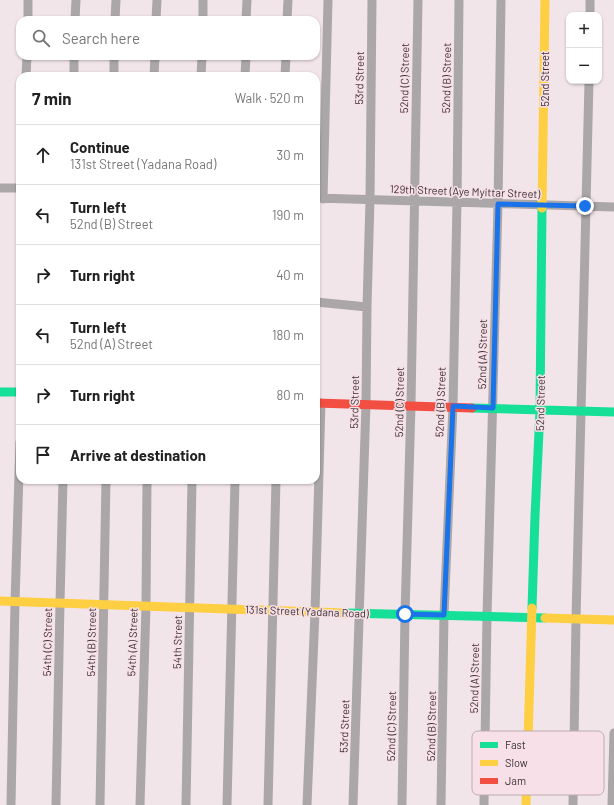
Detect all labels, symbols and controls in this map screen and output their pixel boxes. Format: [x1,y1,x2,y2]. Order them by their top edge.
map controls [566,12,602,84]
button: + [566,12,602,48]
search box [16,16,320,60]
icon: search [30,27,52,49]
text: Search here [62,29,140,47]
street label: 52nd (C) Street [397,43,411,113]
street label: 52nd (B) Street [439,43,453,113]
button: − [566,48,602,84]
street label: 53rd Street [352,51,366,105]
street label: 52nd Street [538,51,551,107]
text: 7 min [32,88,72,108]
text: Walk · 520 m [235,90,304,106]
text: Continue [70,138,130,156]
icon: ahead [32,144,54,166]
text: 30 m [277,147,304,163]
text: 131st Street (Yadana Road) [70,156,216,172]
street label: 129th Street (Aye Myittar Street) [390,182,541,200]
route end [576,197,594,215]
text: Turn left [70,198,126,216]
icon: left [32,204,54,226]
text: 190 m [272,207,304,223]
text: 52nd (B) Street [70,216,153,232]
icon: right [32,264,54,286]
text: Turn right [70,266,135,284]
text: 40 m [276,267,304,283]
text: Turn left [70,318,126,336]
street label: 52nd (A) Street [475,319,489,389]
icon: left [32,324,54,346]
text: 180 m [272,327,304,343]
text: 52nd (A) Street [70,336,153,352]
street label: 52nd (C) Street [392,367,406,437]
street label: 52nd (B) Street [432,367,448,437]
street label: 53rd Street [347,375,361,429]
street label: 52nd Street [533,375,547,431]
icon: right [32,384,54,406]
text: Turn right [70,386,135,404]
text: 80 m [277,387,304,403]
icon: arrive [32,444,54,466]
text: Arrive at destination [70,446,206,464]
street label: 131st Street (Yadana Road) [245,602,369,620]
route start [396,605,414,623]
street label: 54th (C) Street [40,608,54,676]
street label: 54th (B) Street [84,608,98,676]
street label: 54th (A) Street [124,608,140,676]
street label: 54th Street [170,615,184,669]
street label: 52nd (A) Street [467,643,481,713]
street label: 52nd (C) Street [384,691,398,761]
street label: 52nd (B) Street [424,691,438,761]
street label: 53rd Street [337,699,351,753]
legend [472,731,604,795]
text: Fast [505,738,526,751]
text: Slow [505,756,528,769]
text: Jam [505,774,526,787]

